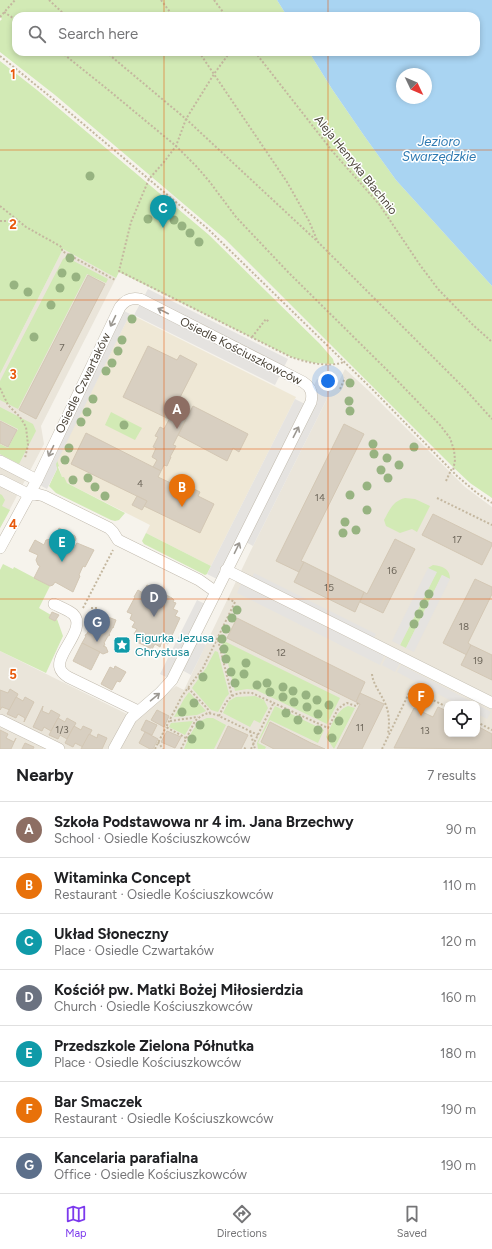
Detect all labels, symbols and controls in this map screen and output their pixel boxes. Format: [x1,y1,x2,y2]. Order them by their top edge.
search box [12,12,480,56]
icon: search [26,23,48,45]
text: Search here [58,25,138,43]
text: 1 [10,67,16,82]
north arrow [396,68,432,104]
street label: Aleja Henryka Błachnio [312,113,400,217]
water label: Jezioro Swarzędzkie [402,134,476,164]
pin: C [150,195,176,228]
text: 2 [9,217,17,232]
one-way arrow [158,307,170,314]
street label: Osiedle Kościuszkowców [178,314,305,388]
one-way arrow [109,315,116,327]
street label: Osiedle Czwartaków [53,330,114,435]
house number: 7 [59,341,65,354]
text: 3 [9,367,17,382]
your location [318,371,338,391]
pin: A [164,396,190,429]
one-way arrow [293,426,300,438]
one-way arrow [47,444,54,456]
pin: B [169,474,195,507]
house number: 4 [137,477,143,490]
house number: 14 [315,491,325,504]
text: 4 [9,517,17,532]
pin: E [49,529,75,562]
house number: 17 [452,533,462,546]
one-way arrow [234,542,241,554]
house number: 16 [387,564,397,577]
house number: 15 [324,581,334,594]
pin: D [141,584,167,617]
pin: G [84,609,110,642]
house number: 18 [459,620,469,633]
place label: Figurka Jezusa Chrystusa [135,631,214,659]
place icon: Figurka Jezusa Chrystusa [112,635,132,655]
house number: 12 [276,646,286,659]
house number: 19 [473,654,483,667]
text: 5 [9,667,17,682]
pin: F [408,683,434,716]
one-way arrow [149,693,160,702]
map controls [444,701,480,737]
button: locate [444,701,480,737]
house number: 11 [356,721,364,734]
house number: 1/3 [55,723,69,736]
house number: 13 [420,724,430,737]
text: Nearby [16,765,74,785]
text: 7 results [427,768,476,783]
text: Szkoła Podstawowa nr 4 im. Jana Brzechwy [54,813,354,831]
text: A [24,822,34,837]
text: 90 m [446,822,476,837]
text: School · Osiedle Kościuszkowców [54,831,250,846]
text: Witaminka Concept [54,869,191,887]
text: B [25,878,33,893]
text: 110 m [443,878,476,893]
text: Restaurant · Osiedle Kościuszkowców [54,887,273,902]
text: Układ Słoneczny [54,925,169,943]
text: C [24,934,34,949]
text: 120 m [441,934,476,949]
text: Place · Osiedle Czwartaków [54,943,214,958]
text: Kościół pw. Matki Bożej Miłosierdzia [54,981,303,999]
text: D [24,990,34,1005]
text: 160 m [441,990,476,1005]
text: Church · Osiedle Kościuszkowców [54,999,253,1014]
text: Przedszkole Zielona Półnutka [54,1037,254,1055]
text: E [25,1046,33,1061]
text: 180 m [440,1046,476,1061]
text: Place · Osiedle Kościuszkowców [54,1055,241,1070]
text: Bar Smaczek [54,1093,142,1111]
text: F [25,1102,33,1117]
text: 190 m [441,1102,476,1117]
text: Restaurant · Osiedle Kościuszkowców [54,1111,273,1126]
text: Kancelaria parafialna [54,1149,198,1167]
text: G [24,1158,34,1173]
text: 190 m [441,1158,476,1173]
text: Office · Osiedle Kościuszkowców [54,1167,247,1182]
tab: Map [65,1203,87,1240]
tab: Directions [217,1203,267,1240]
tab: Saved [397,1203,427,1240]

